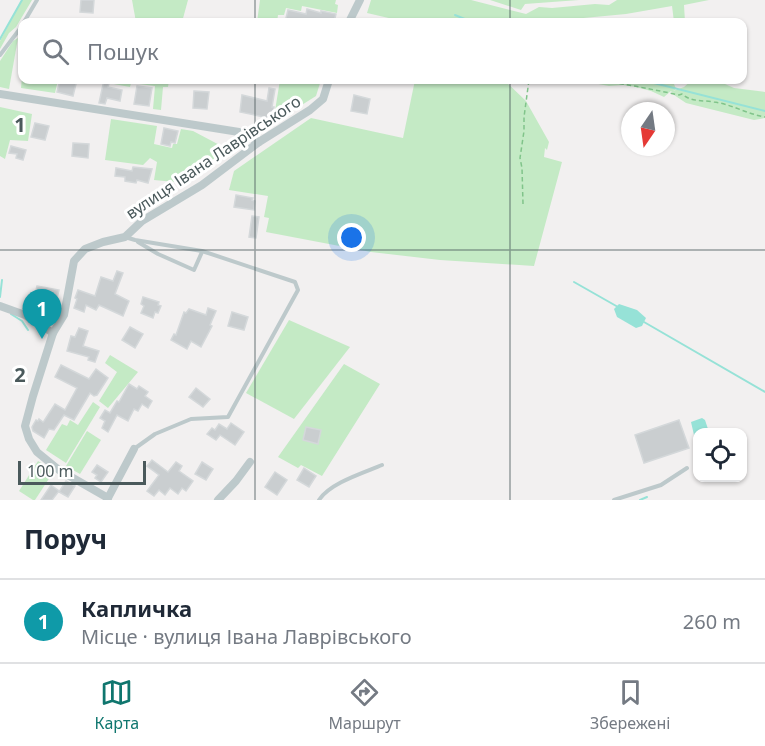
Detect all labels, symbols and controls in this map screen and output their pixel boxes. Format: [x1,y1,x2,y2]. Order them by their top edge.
search box [18,18,747,84]
icon: search [39,35,72,68]
text: Пошук [87,36,159,66]
street label: вулиця Івана Лаврівського [121,90,305,224]
north arrow [621,102,675,156]
text: 1 [14,111,26,138]
your location [337,223,366,252]
pin: 1 [22,290,62,339]
text: 2 [14,361,26,388]
map controls [693,428,747,482]
button: locate [693,428,747,482]
scale bar [18,458,146,486]
text: 100 m [27,460,74,482]
text: Поруч [24,521,107,557]
text: Капличка [81,593,192,623]
text: 1 [38,608,49,635]
text: 260 m [683,608,741,635]
text: Місце · вулиця Івана Лаврівського [81,623,412,650]
tab: Карта [95,676,139,734]
tab: Маршрут [328,676,401,734]
tab: Збережені [590,676,670,734]

